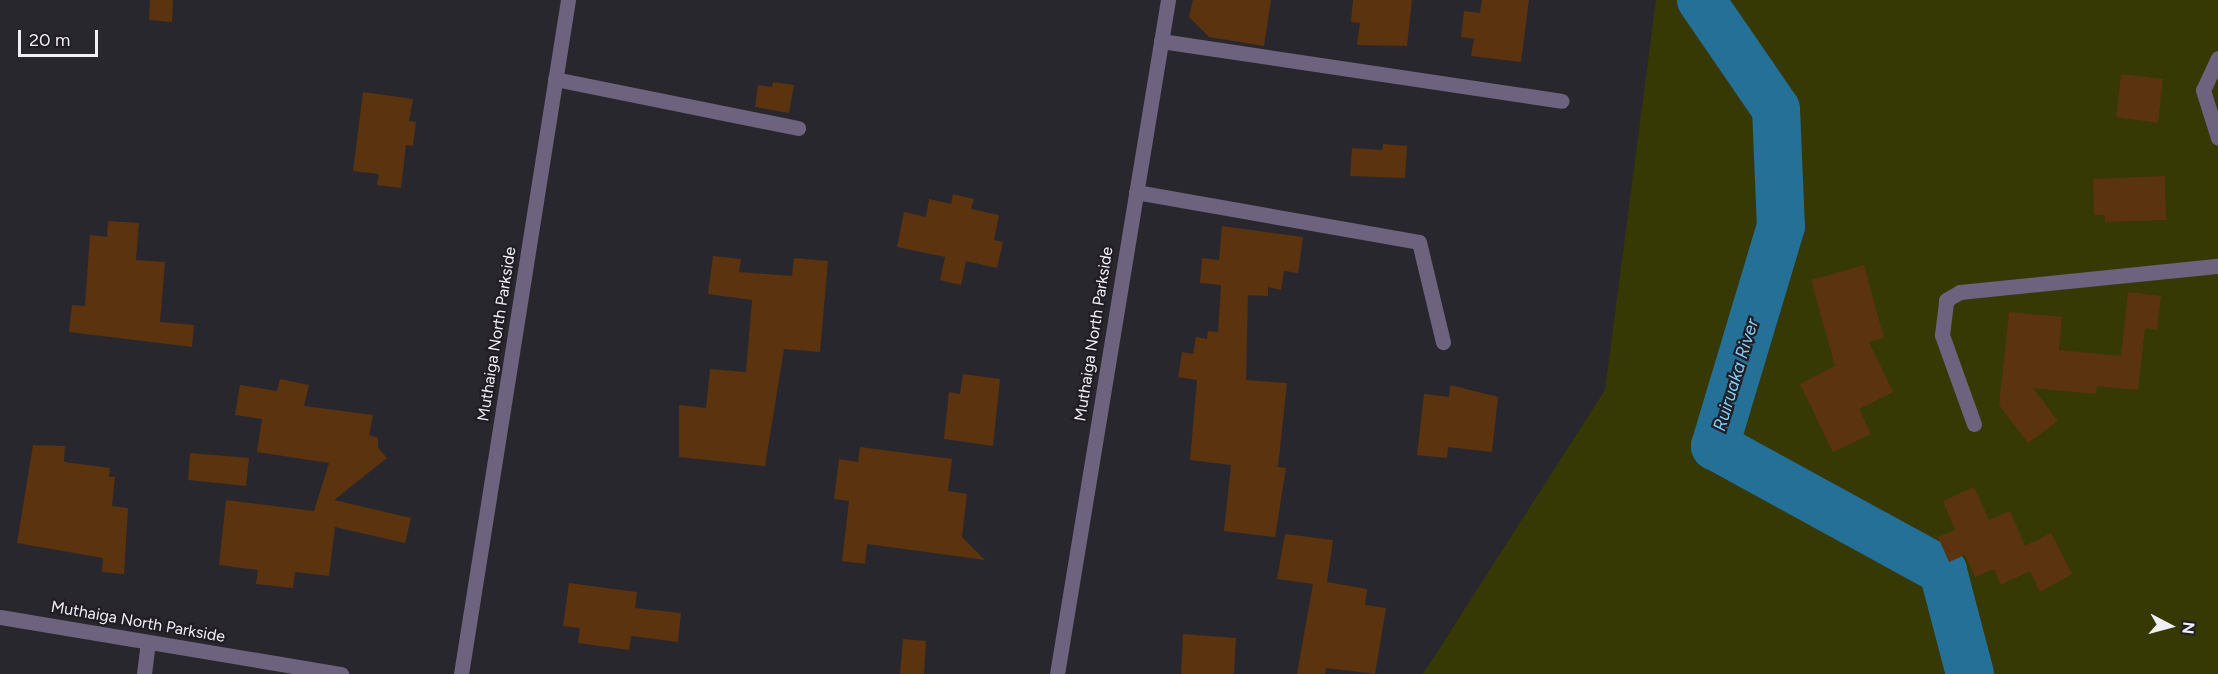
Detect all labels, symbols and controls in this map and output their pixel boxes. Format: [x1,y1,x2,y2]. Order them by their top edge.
scale bar [21,18,100,56]
text: 20 m [29,29,70,51]
street label: Muthaiga North Parkside [474,245,520,423]
street label: Muthaiga North Parkside [1071,245,1117,423]
water label: Ruiruaka River [1709,316,1763,434]
north arrow [2140,596,2200,656]
street label: Muthaiga North Parkside [49,597,227,647]
text: N [2178,621,2198,635]

